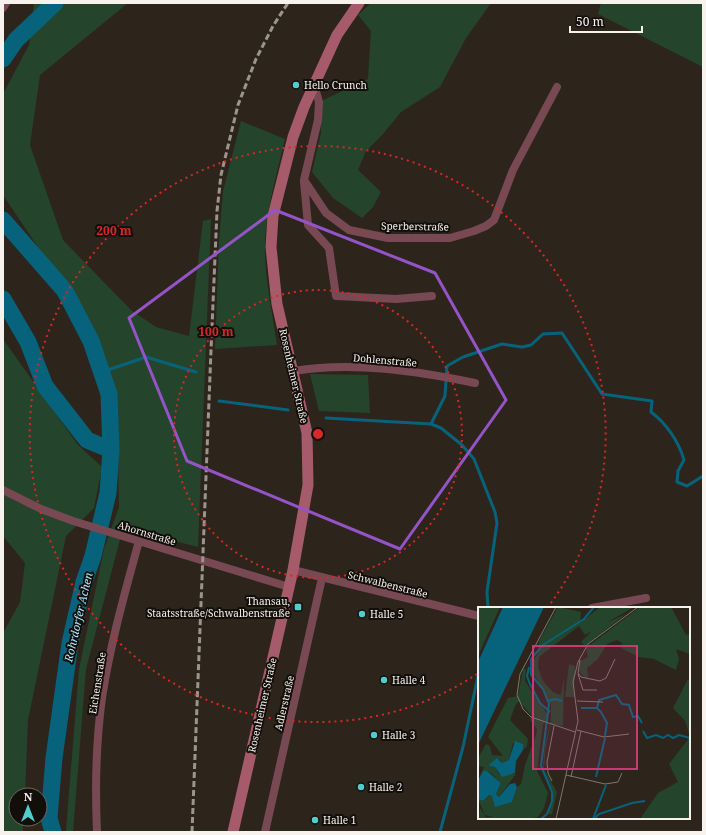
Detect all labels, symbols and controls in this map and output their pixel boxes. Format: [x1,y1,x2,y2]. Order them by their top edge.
scale bar [570,8,642,34]
text: 50 m [576,13,604,30]
place label: Hello Crunch [304,78,367,92]
marker: Hello Crunch [291,80,301,90]
street label: Sperberstraße [381,218,449,234]
text: 200 m [96,222,132,239]
text: 100 m [198,323,234,340]
street label: Rosenheimer Straße [276,327,312,425]
street label: Dohlenstraße [352,350,418,370]
centre of rings [311,427,325,441]
street label: Ahornstraße [116,517,178,549]
street label: Schwalbenstraße [347,567,429,601]
water label: Rohrdorfer Achen [60,570,96,664]
place label: Thansau, Staatsstraße/Schwalbenstraße [147,594,290,620]
marker: Thansau, Staatsstraße/Schwalbenstraße [293,602,303,612]
place label: Halle 5 [370,607,403,621]
inset map [478,607,690,819]
marker: Halle 5 [357,609,367,619]
street label: Eichenstraße [85,651,109,715]
street label: Rosenheimer Straße [244,656,280,754]
place label: Halle 4 [392,673,426,687]
street label: Adlerstraße [271,674,297,732]
marker: Halle 4 [379,675,389,685]
place label: Halle 3 [382,728,416,742]
marker: Halle 3 [369,730,379,740]
place label: Halle 2 [369,780,402,794]
marker: Halle 2 [356,782,366,792]
north arrow [8,787,48,827]
text: N [24,789,33,804]
place label: Halle 1 [323,813,356,827]
marker: Halle 1 [310,815,320,825]

